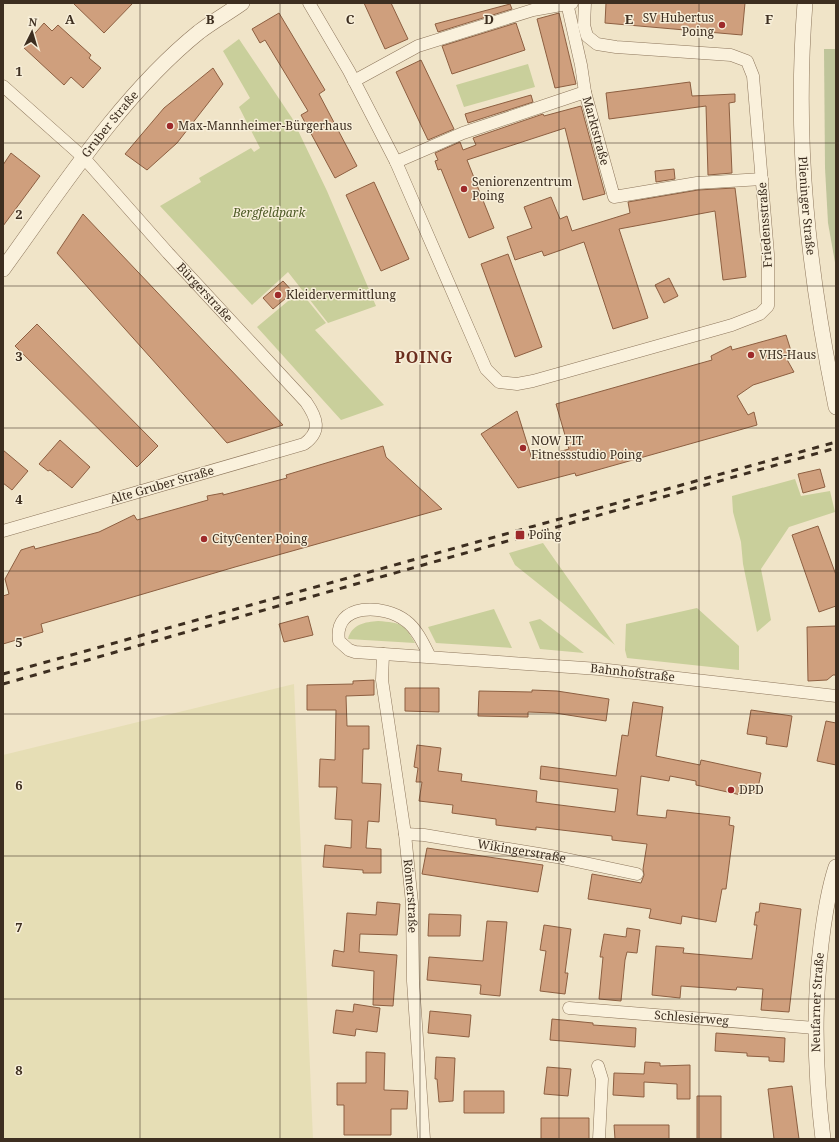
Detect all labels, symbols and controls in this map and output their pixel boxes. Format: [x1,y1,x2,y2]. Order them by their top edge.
place label: SV Hubertus Poing [643,9,715,40]
text: A [65,10,75,28]
text: B [206,10,215,28]
text: C [346,10,355,28]
text: D [484,10,494,28]
text: E [625,10,634,28]
text: F [765,10,773,28]
north arrow [12,12,52,52]
text: N [28,14,38,29]
marker: SV Hubertus Poing [717,20,727,30]
text: 1 [15,62,23,80]
street label: Gruber Straße [77,87,142,161]
street label: Marktstraße [579,94,614,167]
place label: Max-Mannheimer-Bürgerhaus [178,117,352,134]
marker: Max-Mannheimer-Bürgerhaus [165,121,175,131]
street label: Plieninger Straße [795,156,820,256]
place label: Seniorenzentrum Poing [472,173,572,204]
street label: Friedensstraße [753,182,776,268]
marker: Seniorenzentrum Poing [459,184,469,194]
park label: Bergfeldpark [232,204,306,221]
text: 2 [15,205,23,223]
street label: Bürgerstraße [173,259,237,326]
place label: Kleidervermittlung [286,286,397,303]
marker: Kleidervermittlung [273,290,283,300]
district label: POING [394,346,454,368]
place label: VHS-Haus [759,346,816,363]
text: 3 [15,347,23,365]
marker: VHS-Haus [746,350,756,360]
place label: NOW FIT Fitnessstudio Poing [531,432,642,463]
marker: NOW FIT Fitnessstudio Poing [518,443,528,453]
street label: Alte Gruber Straße [108,462,216,507]
text: 4 [15,490,23,508]
place label: Poing [529,526,562,543]
marker: Poing [514,529,526,541]
place label: CityCenter Poing [212,530,308,547]
marker: CityCenter Poing [199,534,209,544]
text: 5 [15,633,23,651]
street label: Bahnhofstraße [590,659,676,686]
text: 6 [15,776,23,794]
place label: DPD [739,781,764,798]
marker: DPD [726,785,736,795]
street label: Wikingerstraße [476,835,568,867]
street label: Römerstraße [400,858,421,933]
text: 7 [15,918,23,936]
street label: Neufarner Straße [807,951,828,1053]
street label: Schlesierweg [654,1006,730,1029]
text: 8 [15,1061,23,1079]

